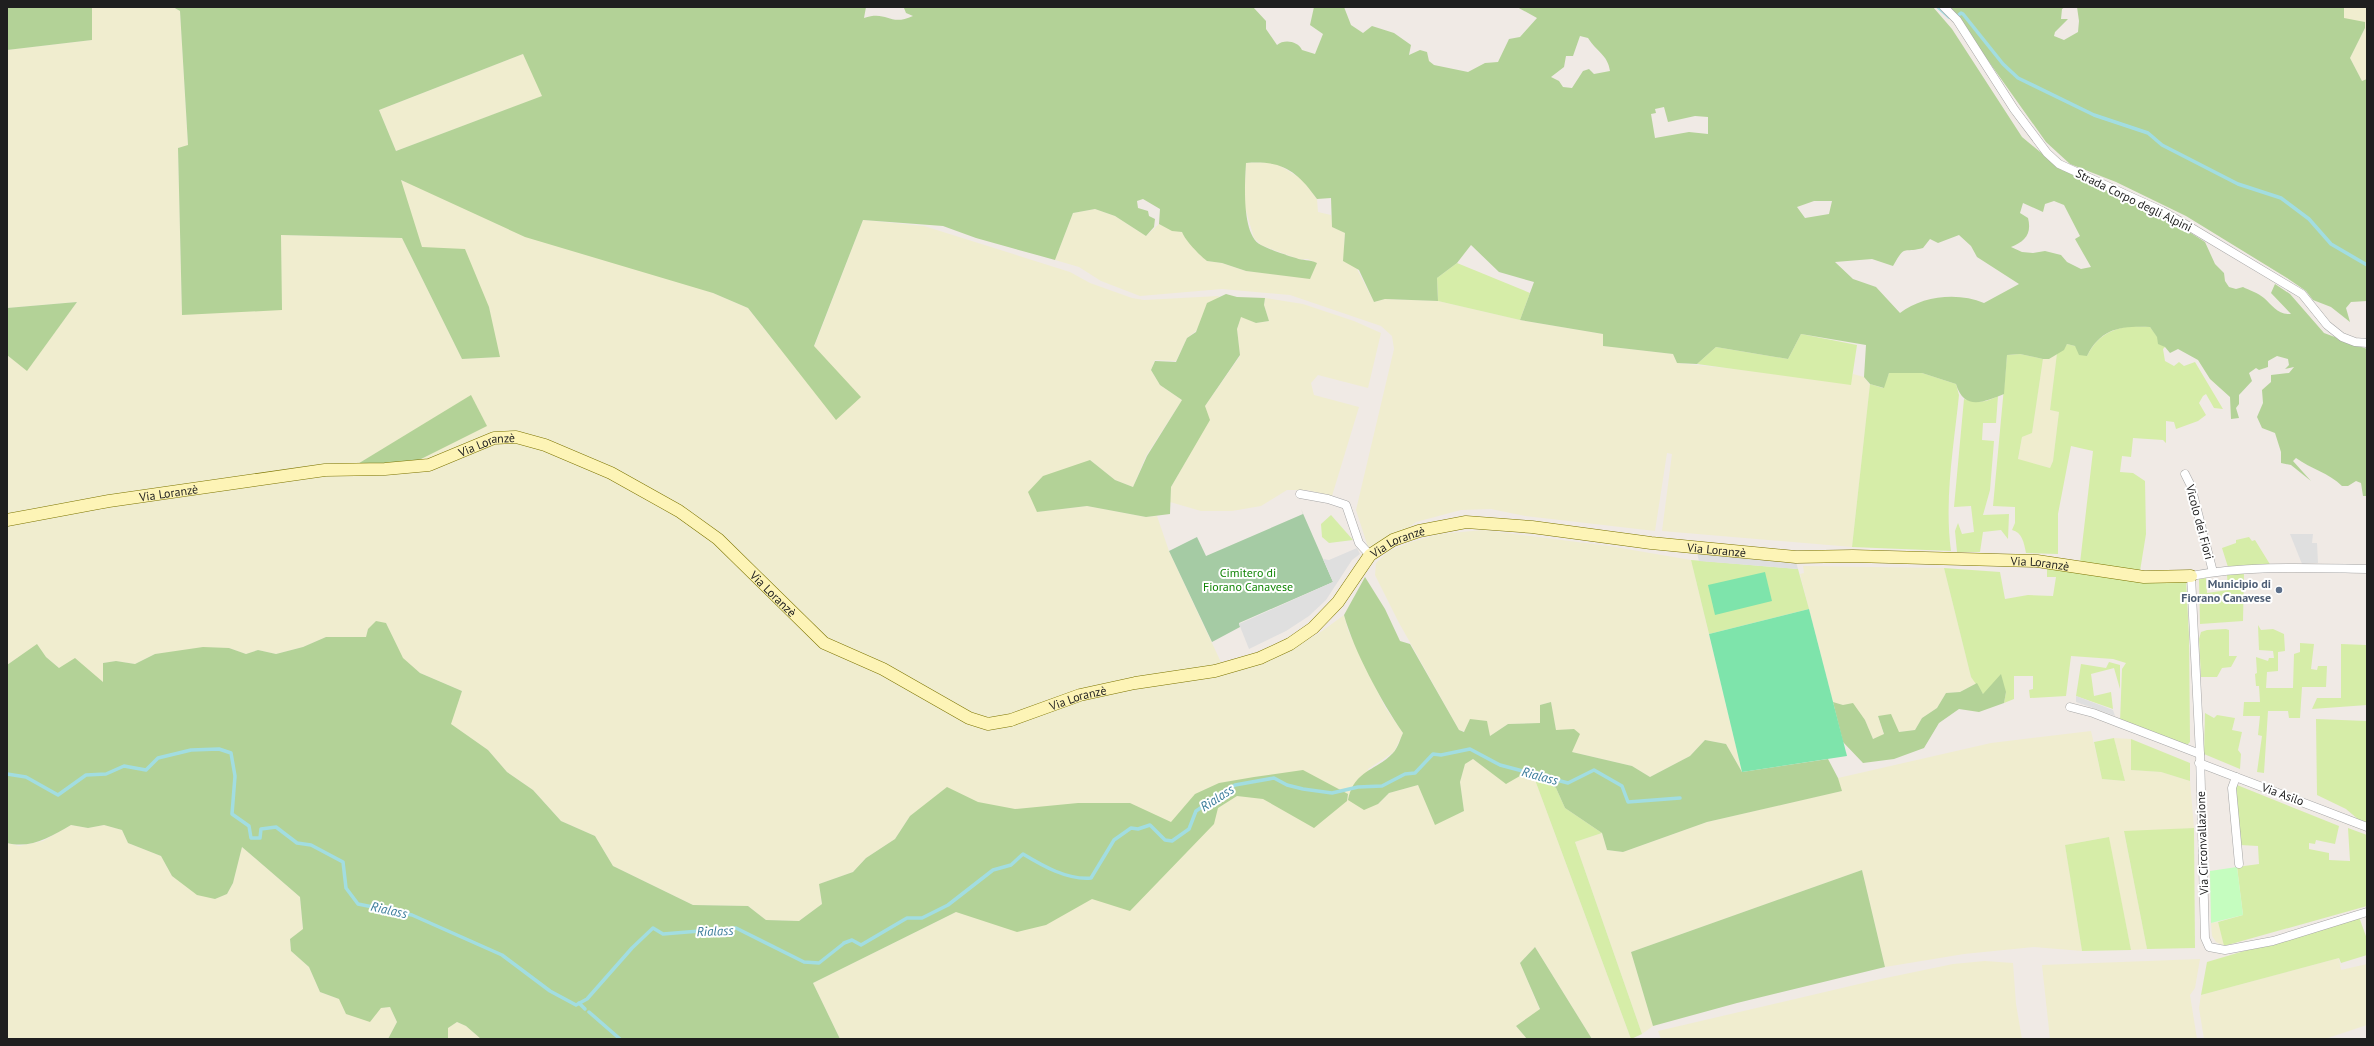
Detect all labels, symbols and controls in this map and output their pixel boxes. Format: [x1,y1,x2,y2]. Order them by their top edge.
street label: Strada Corpo degli Alpini [2073,165,2195,235]
street label: Via Loranzè [455,430,515,460]
street label: Via Loranzè [137,481,199,504]
street label: Vicolo dei Fiori [2183,482,2217,561]
street label: Via Loranzè [1366,523,1426,561]
street label: Via Loranzè [1686,539,1747,560]
street label: Via Loranzè [2009,553,2071,573]
park label: Cimitero di Fiorano Canavese [1203,565,1293,594]
street label: Via Loranzè [746,567,800,619]
place label: Municipio di Fiorano Canavese [2181,576,2271,605]
marker: Municipio di Fiorano Canavese [2274,585,2284,595]
street label: Via Loranzè [1046,682,1108,713]
water label: Rialass [1520,763,1561,789]
street label: Via Asilo [2259,779,2306,809]
water label: Rialass [1197,780,1238,815]
street label: Via Circonvallazione [2193,791,2211,896]
water label: Rialass [369,898,410,922]
water label: Rialass [696,922,735,940]

